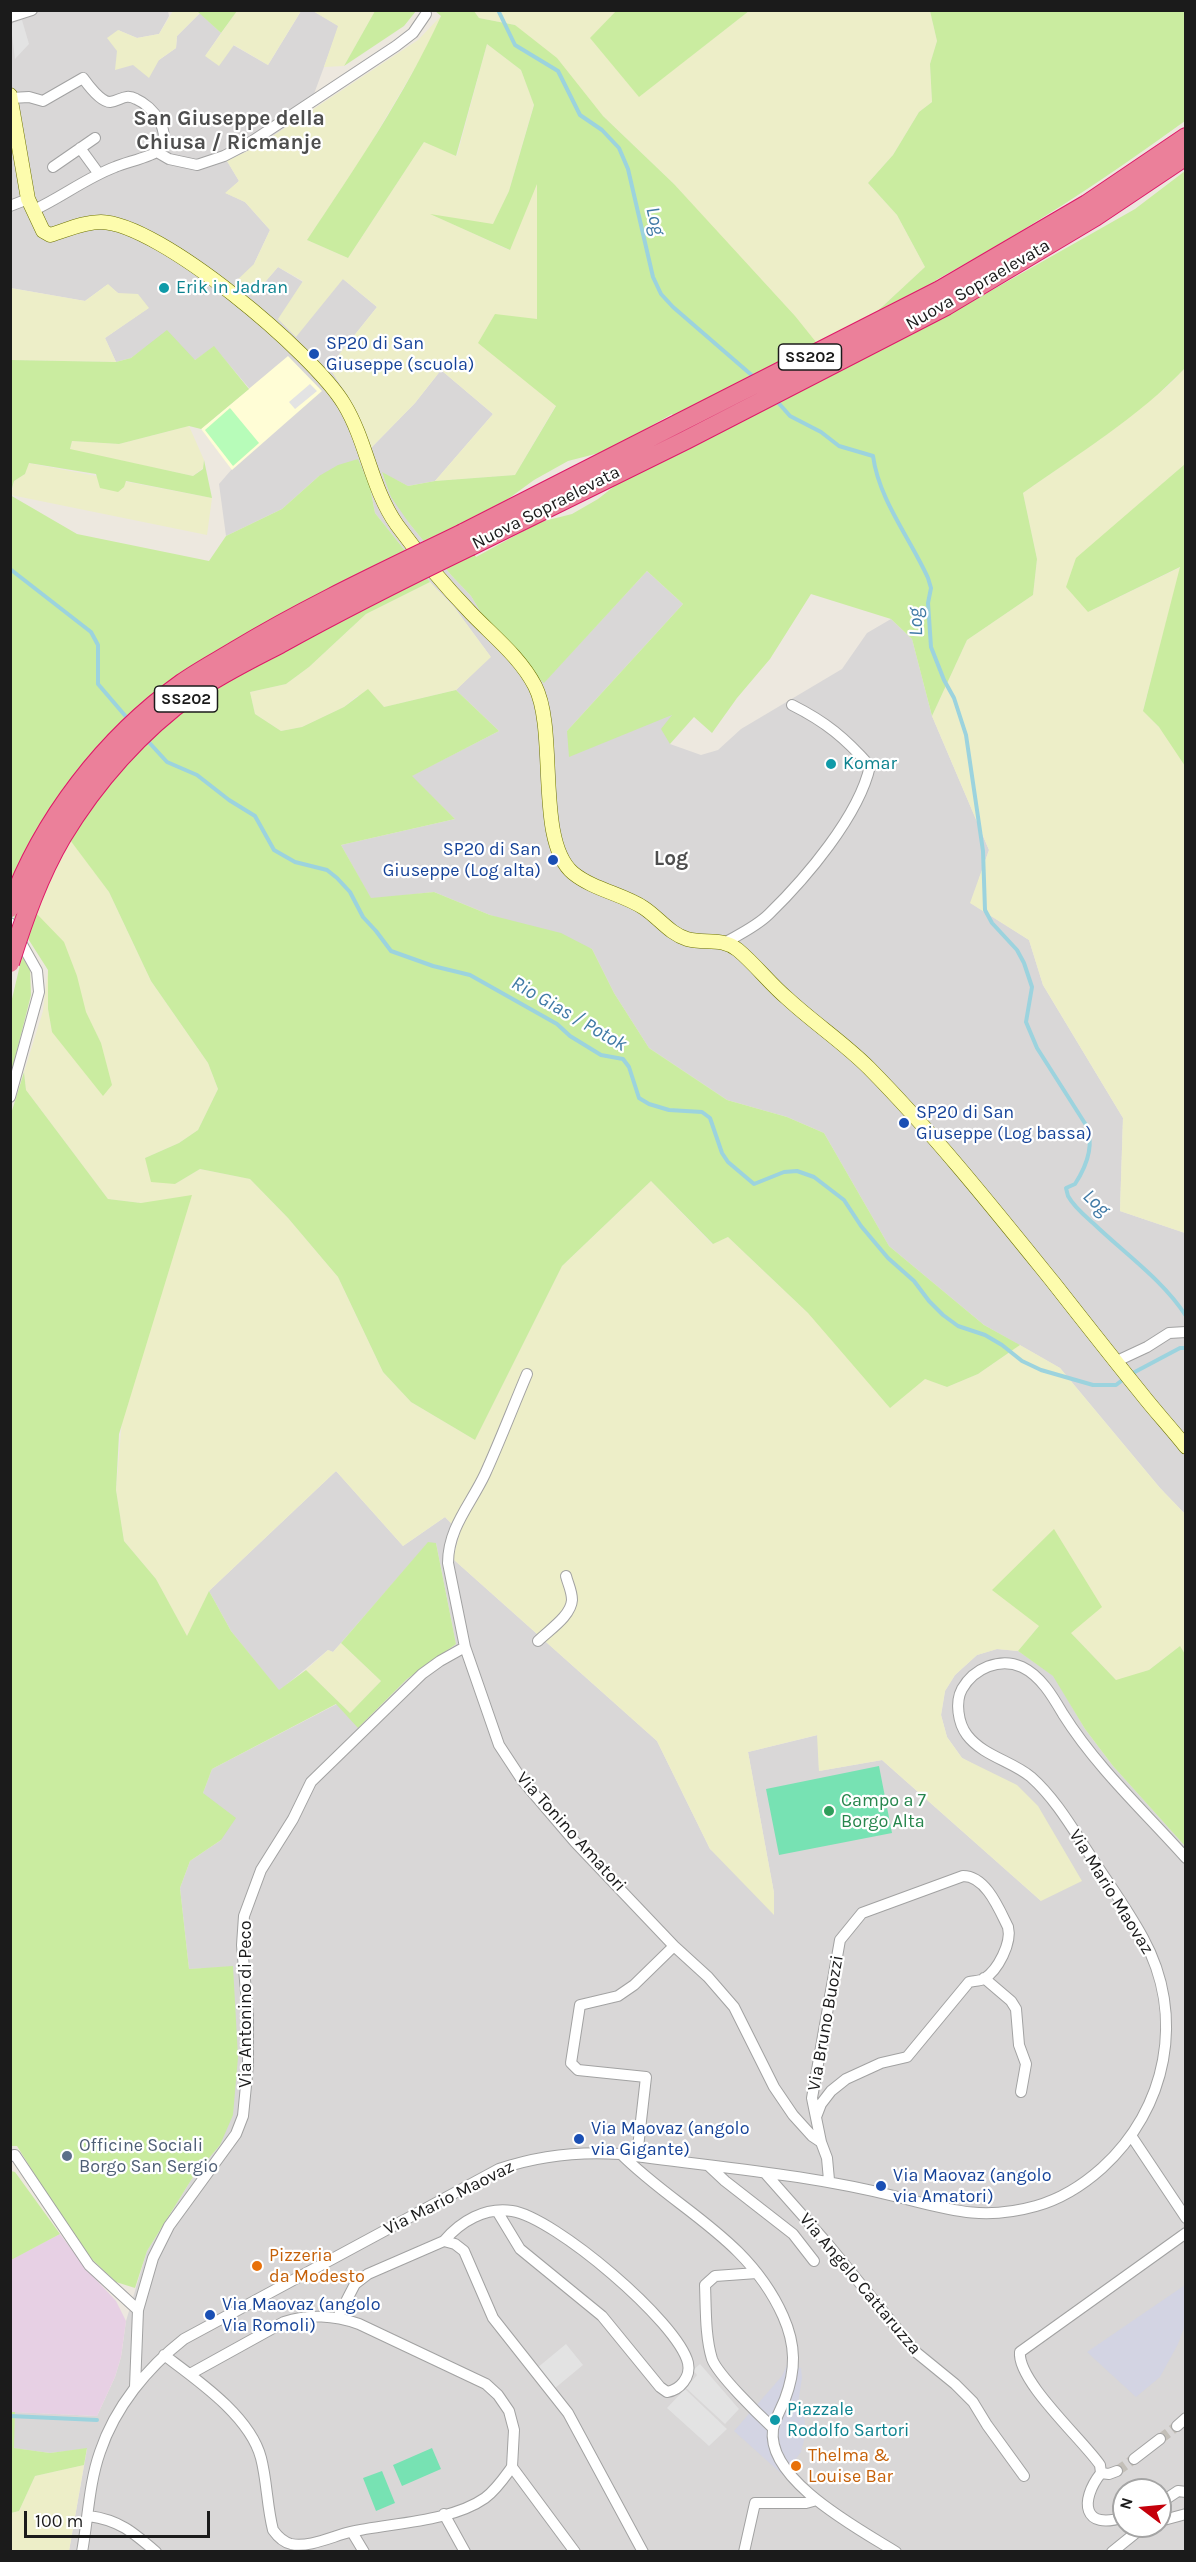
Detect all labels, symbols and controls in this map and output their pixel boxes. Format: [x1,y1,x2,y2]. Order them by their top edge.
district label: San Giuseppe della Chiusa / Ricmanje [133,106,325,156]
water label: Log [640,204,670,238]
street label: Nuova Sopraelevata [902,235,1054,335]
place label: Erik in Jadran [176,277,288,299]
marker: Erik in Jadran [157,281,171,295]
place label: SP20 di San Giuseppe (scuola) [326,333,474,376]
road number: SS202 [778,344,842,370]
marker: SP20 di San Giuseppe (scuola) [307,347,321,361]
street label: Nuova Sopraelevata [468,461,624,555]
water label: Log [904,607,928,637]
road number: SS202 [154,686,218,712]
place label: Komar [843,753,897,775]
marker: Komar [824,757,838,771]
place label: SP20 di San Giuseppe (Log alta) [383,839,541,882]
district label: Log [654,846,688,872]
marker: SP20 di San Giuseppe (Log alta) [546,853,560,867]
water label: Rio Gias / Potok [507,971,631,1057]
place label: SP20 di San Giuseppe (Log bassa) [916,1102,1092,1144]
marker: SP20 di San Giuseppe (Log bassa) [897,1116,911,1130]
water label: Log [1077,1185,1115,1221]
street label: Via Tonino Amatori [511,1768,631,1896]
place label: Campo a 7 Borgo Alta [841,1790,926,1832]
marker: Campo a 7 Borgo Alta [822,1804,836,1818]
street label: Via Mario Maovaz [1064,1826,1158,1958]
street label: Via Antonino di Peco [235,1920,257,2088]
street label: Via Bruno Buozzi [803,1953,849,2093]
place label: Via Maovaz (angolo via Gigante) [591,2118,749,2160]
marker: Via Maovaz (angolo via Gigante) [572,2132,586,2146]
place label: Officine Sociali Borgo San Sergio [79,2135,218,2178]
marker: Officine Sociali Borgo San Sergio [60,2149,74,2163]
street label: Via Mario Maovaz [380,2156,518,2240]
place label: Via Maovaz (angolo via Amatori) [893,2165,1051,2208]
marker: Via Maovaz (angolo via Amatori) [874,2179,888,2193]
street label: Via Angelo Cattaruzza [794,2209,926,2359]
place label: Pizzeria da Modesto [269,2245,365,2288]
marker: Pizzeria da Modesto [250,2259,264,2273]
place label: Via Maovaz (angolo Via Romoli) [222,2294,380,2336]
marker: Via Maovaz (angolo Via Romoli) [203,2308,217,2322]
place label: Piazzale Rodolfo Sartori [787,2399,909,2442]
marker: Piazzale Rodolfo Sartori [768,2413,782,2427]
place label: Thelma & Louise Bar [808,2445,893,2488]
marker: Thelma & Louise Bar [789,2459,803,2473]
north arrow [1112,2478,1172,2538]
text: N [1115,2495,1137,2512]
scale bar [27,2499,213,2537]
text: 100 m [35,2510,83,2532]

